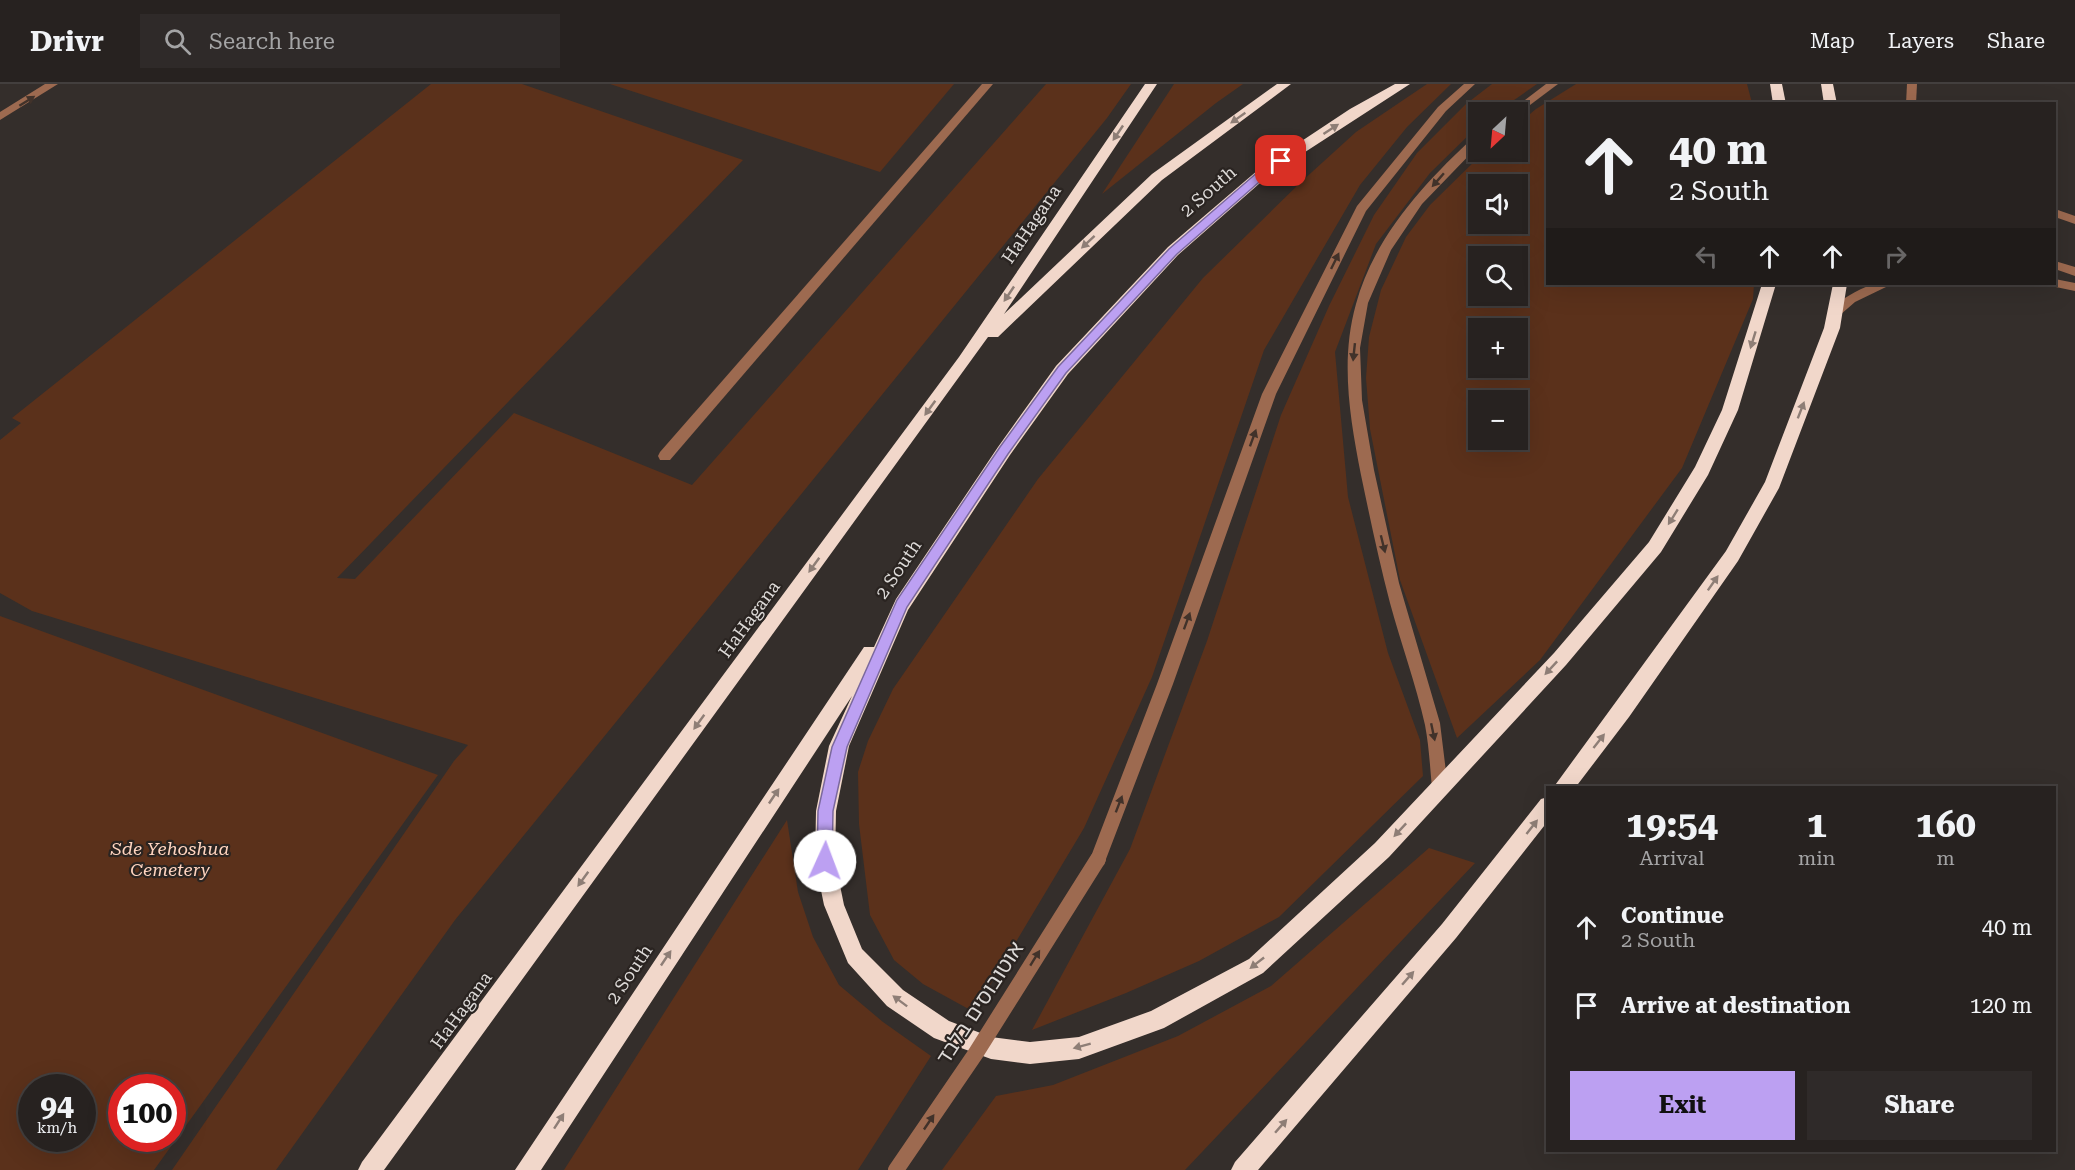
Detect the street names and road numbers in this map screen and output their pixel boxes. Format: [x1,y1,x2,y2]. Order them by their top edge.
street label: 2 South [1176,161,1240,221]
street label: HaHagana [997,181,1065,267]
street label: 2 South [871,535,926,603]
street label: HaHagana [714,576,784,662]
street label: אוטובוסים בלבד [932,937,1028,1069]
street label: 2 South [602,940,657,1008]
street label: HaHagana [426,967,496,1053]

